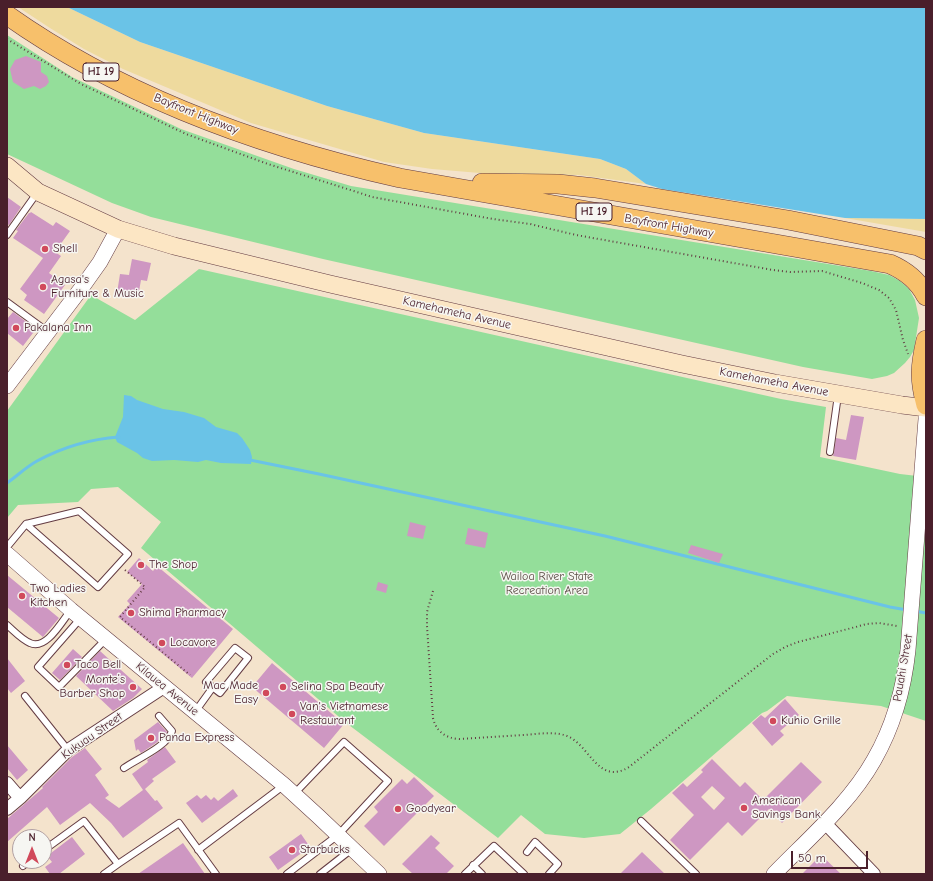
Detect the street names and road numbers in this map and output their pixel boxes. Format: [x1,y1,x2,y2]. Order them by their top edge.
road number: HI 19 [83,63,119,81]
street label: Bayfront Highway [152,90,240,138]
road number: HI 19 [576,203,612,221]
street label: Bayfront Highway [623,211,715,241]
street label: Kamehameha Avenue [402,294,512,332]
street label: Kamehameha Avenue [718,364,830,400]
street label: Pauahi Street [890,633,916,703]
street label: Kilauea Avenue [132,659,202,719]
street label: Kukuau Street [59,710,125,762]

